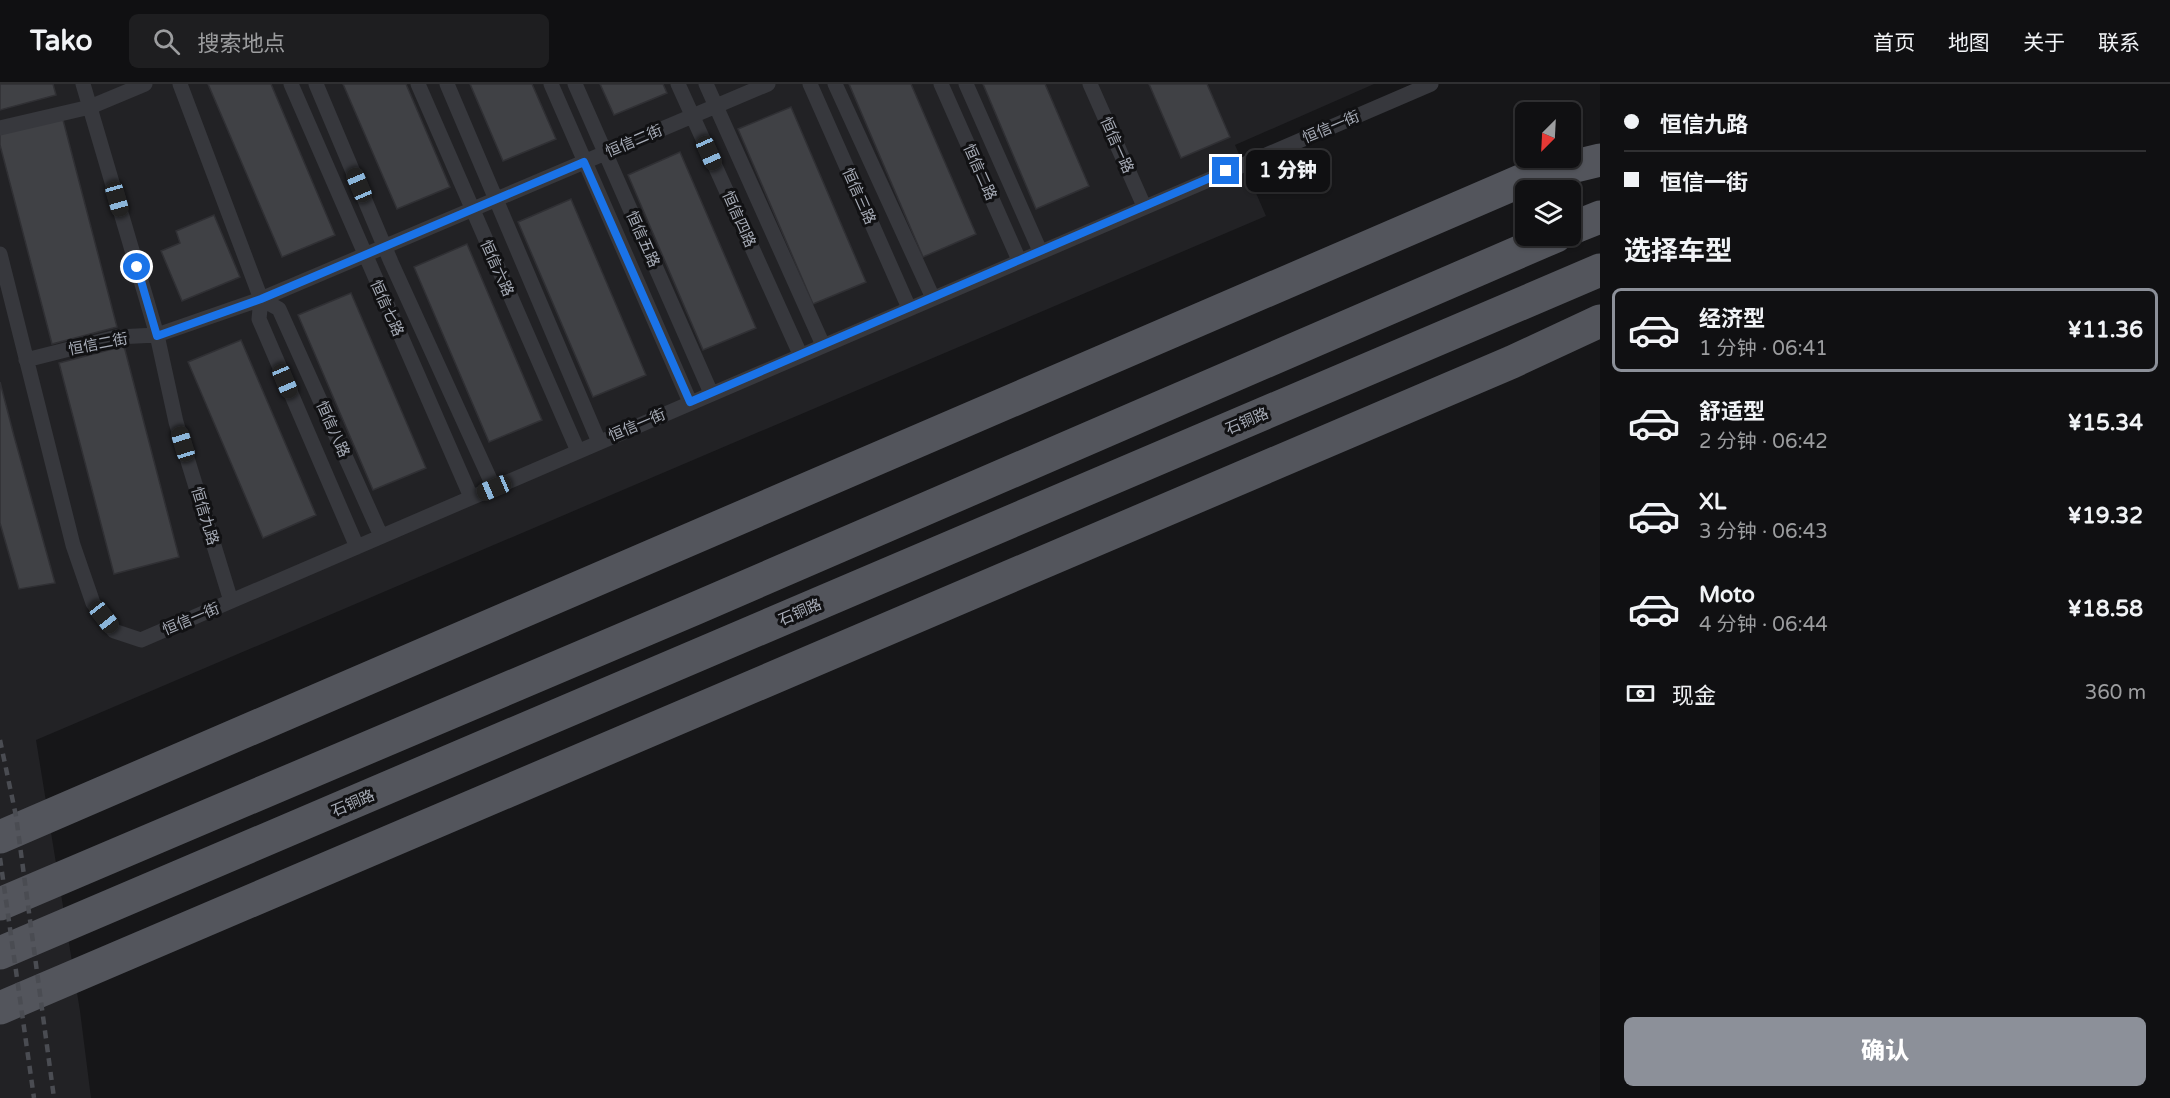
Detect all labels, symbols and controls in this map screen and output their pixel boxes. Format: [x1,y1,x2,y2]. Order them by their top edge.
search box [129,14,549,68]
text: Tako [30,24,93,58]
icon: search [150,25,183,58]
text: 搜索地点 [198,31,286,57]
text: 首页 [1873,31,1915,56]
text: 地图 [1948,31,1990,56]
text: 关于 [2023,31,2065,56]
text: 联系 [2098,31,2140,56]
north arrow [1515,102,1581,168]
map controls [1515,102,1581,246]
street label: 恒信一街 [1300,107,1362,147]
text: 恒信九路 [1660,112,1748,138]
street label: 恒信一路 [1097,114,1137,176]
street label: 恒信二街 [603,121,665,161]
car [693,133,725,173]
street label: 恒信二路 [960,141,1000,203]
callout: 1 分钟 [1247,150,1331,192]
route end [1212,157,1239,184]
text: 1 分钟 [1259,159,1317,183]
car [344,165,374,205]
street label: 恒信三路 [839,165,879,227]
text: 恒信一街 [1660,170,1748,196]
car [103,179,131,219]
button: layers [1515,180,1581,246]
street label: 恒信四路 [719,188,759,250]
street label: 恒信五路 [623,208,663,270]
text: 选择车型 [1624,235,1732,268]
street label: 恒信六路 [477,237,517,299]
route start [123,253,150,280]
street label: 恒信七路 [367,277,407,339]
icon: car [1627,303,1681,357]
text: 经济型 [1699,306,1765,332]
text: ¥11.36 [2068,317,2143,343]
street label: 恒信二街 [67,329,129,359]
text: 1 分钟 · 06:41 [1699,337,1828,361]
car [270,361,300,401]
icon: car [1627,396,1681,450]
street label: 恒信八路 [313,398,353,460]
text: 舒适型 [1699,399,1765,425]
street label: 石铜路 [1223,404,1271,438]
street label: 恒信一街 [606,405,668,445]
text: ¥15.34 [2068,410,2143,436]
car [169,424,197,464]
text: 2 分钟 · 06:42 [1699,430,1828,454]
car [474,473,514,503]
street label: 恒信九路 [188,485,222,547]
icon: car [1627,489,1681,543]
text: XL [1699,489,1726,515]
text: ¥19.32 [2068,503,2143,529]
text: 3 分钟 · 06:43 [1699,520,1828,544]
icon: car [1627,582,1681,636]
text: Moto [1699,582,1755,608]
street label: 石铜路 [776,595,824,629]
text: ¥18.58 [2068,596,2143,622]
car [86,597,122,637]
street label: 恒信一街 [160,599,222,639]
text: 4 分钟 · 06:44 [1699,613,1828,637]
icon: cash [1624,677,1657,710]
text: 360 m [2085,681,2146,705]
text: 现金 [1672,683,1716,709]
street label: 石铜路 [329,786,377,820]
button: 确认 [1624,1017,2146,1086]

